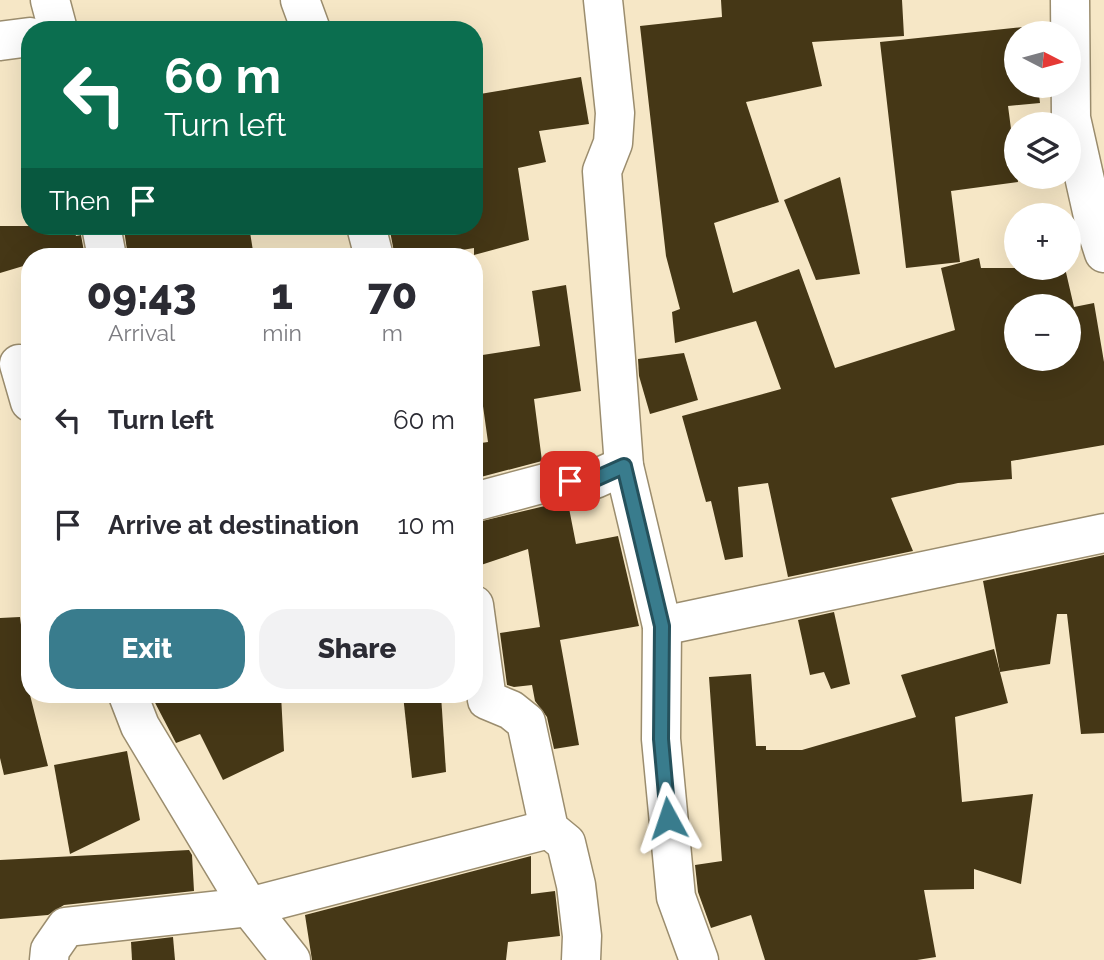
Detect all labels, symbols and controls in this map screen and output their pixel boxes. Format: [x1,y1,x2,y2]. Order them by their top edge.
north arrow [1004,21,1082,98]
map controls [1004,21,1081,371]
text: 60 m [164,47,281,104]
icon: left [49,49,140,140]
text: Turn left [164,106,286,143]
button: layers [1004,112,1081,189]
icon: arrive [124,182,162,220]
text: Then [49,186,110,216]
button: + [1004,203,1081,280]
text: 09:43 [87,270,197,319]
text: 1 [271,270,293,319]
text: 70 [367,270,417,319]
button: − [1004,294,1081,371]
text: Arrival [108,319,175,346]
text: min [262,319,302,346]
text: m [382,319,403,346]
icon: left [49,401,87,439]
text: Turn left [108,405,214,435]
text: 60 m [393,405,455,435]
pin [540,451,600,511]
icon: arrive [551,462,589,500]
icon: arrive [49,506,87,544]
text: Arrive at destination [108,510,359,540]
text: 10 m [397,510,455,540]
button: Exit [49,609,245,689]
button: Share [259,609,455,689]
position arrow [631,781,705,855]

